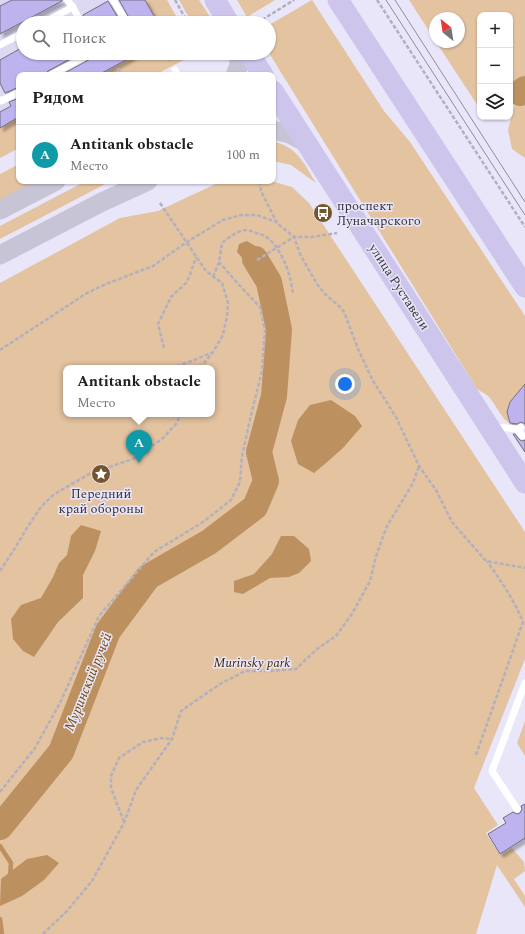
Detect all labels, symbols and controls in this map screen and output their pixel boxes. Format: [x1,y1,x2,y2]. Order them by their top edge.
north arrow [429,12,465,48]
map controls [477,12,513,120]
button: + [477,12,513,48]
search box [16,16,276,60]
icon: search [30,27,52,49]
text: Поиск [62,27,106,50]
button: − [477,48,513,84]
button: layers [477,84,513,120]
text: Рядом [32,85,84,111]
text: Antitank obstacle [70,133,194,156]
text: A [40,145,50,165]
text: 100 m [226,145,260,165]
text: Место [70,156,108,176]
place label: проспект Луначарского [337,196,421,231]
bus stop icon: проспект Луначарского [312,202,334,224]
street label: улица Руставели [363,239,435,334]
popup [63,365,215,417]
text: Antitank obstacle [77,370,201,393]
your location [335,374,355,394]
text: Место [77,393,116,413]
pin: A [126,430,152,463]
place icon: Передний край обороны [90,463,112,485]
place label: Передний край обороны [58,484,144,519]
water label: Муринский ручей [59,629,118,734]
park label: Murinsky park [214,653,290,673]

